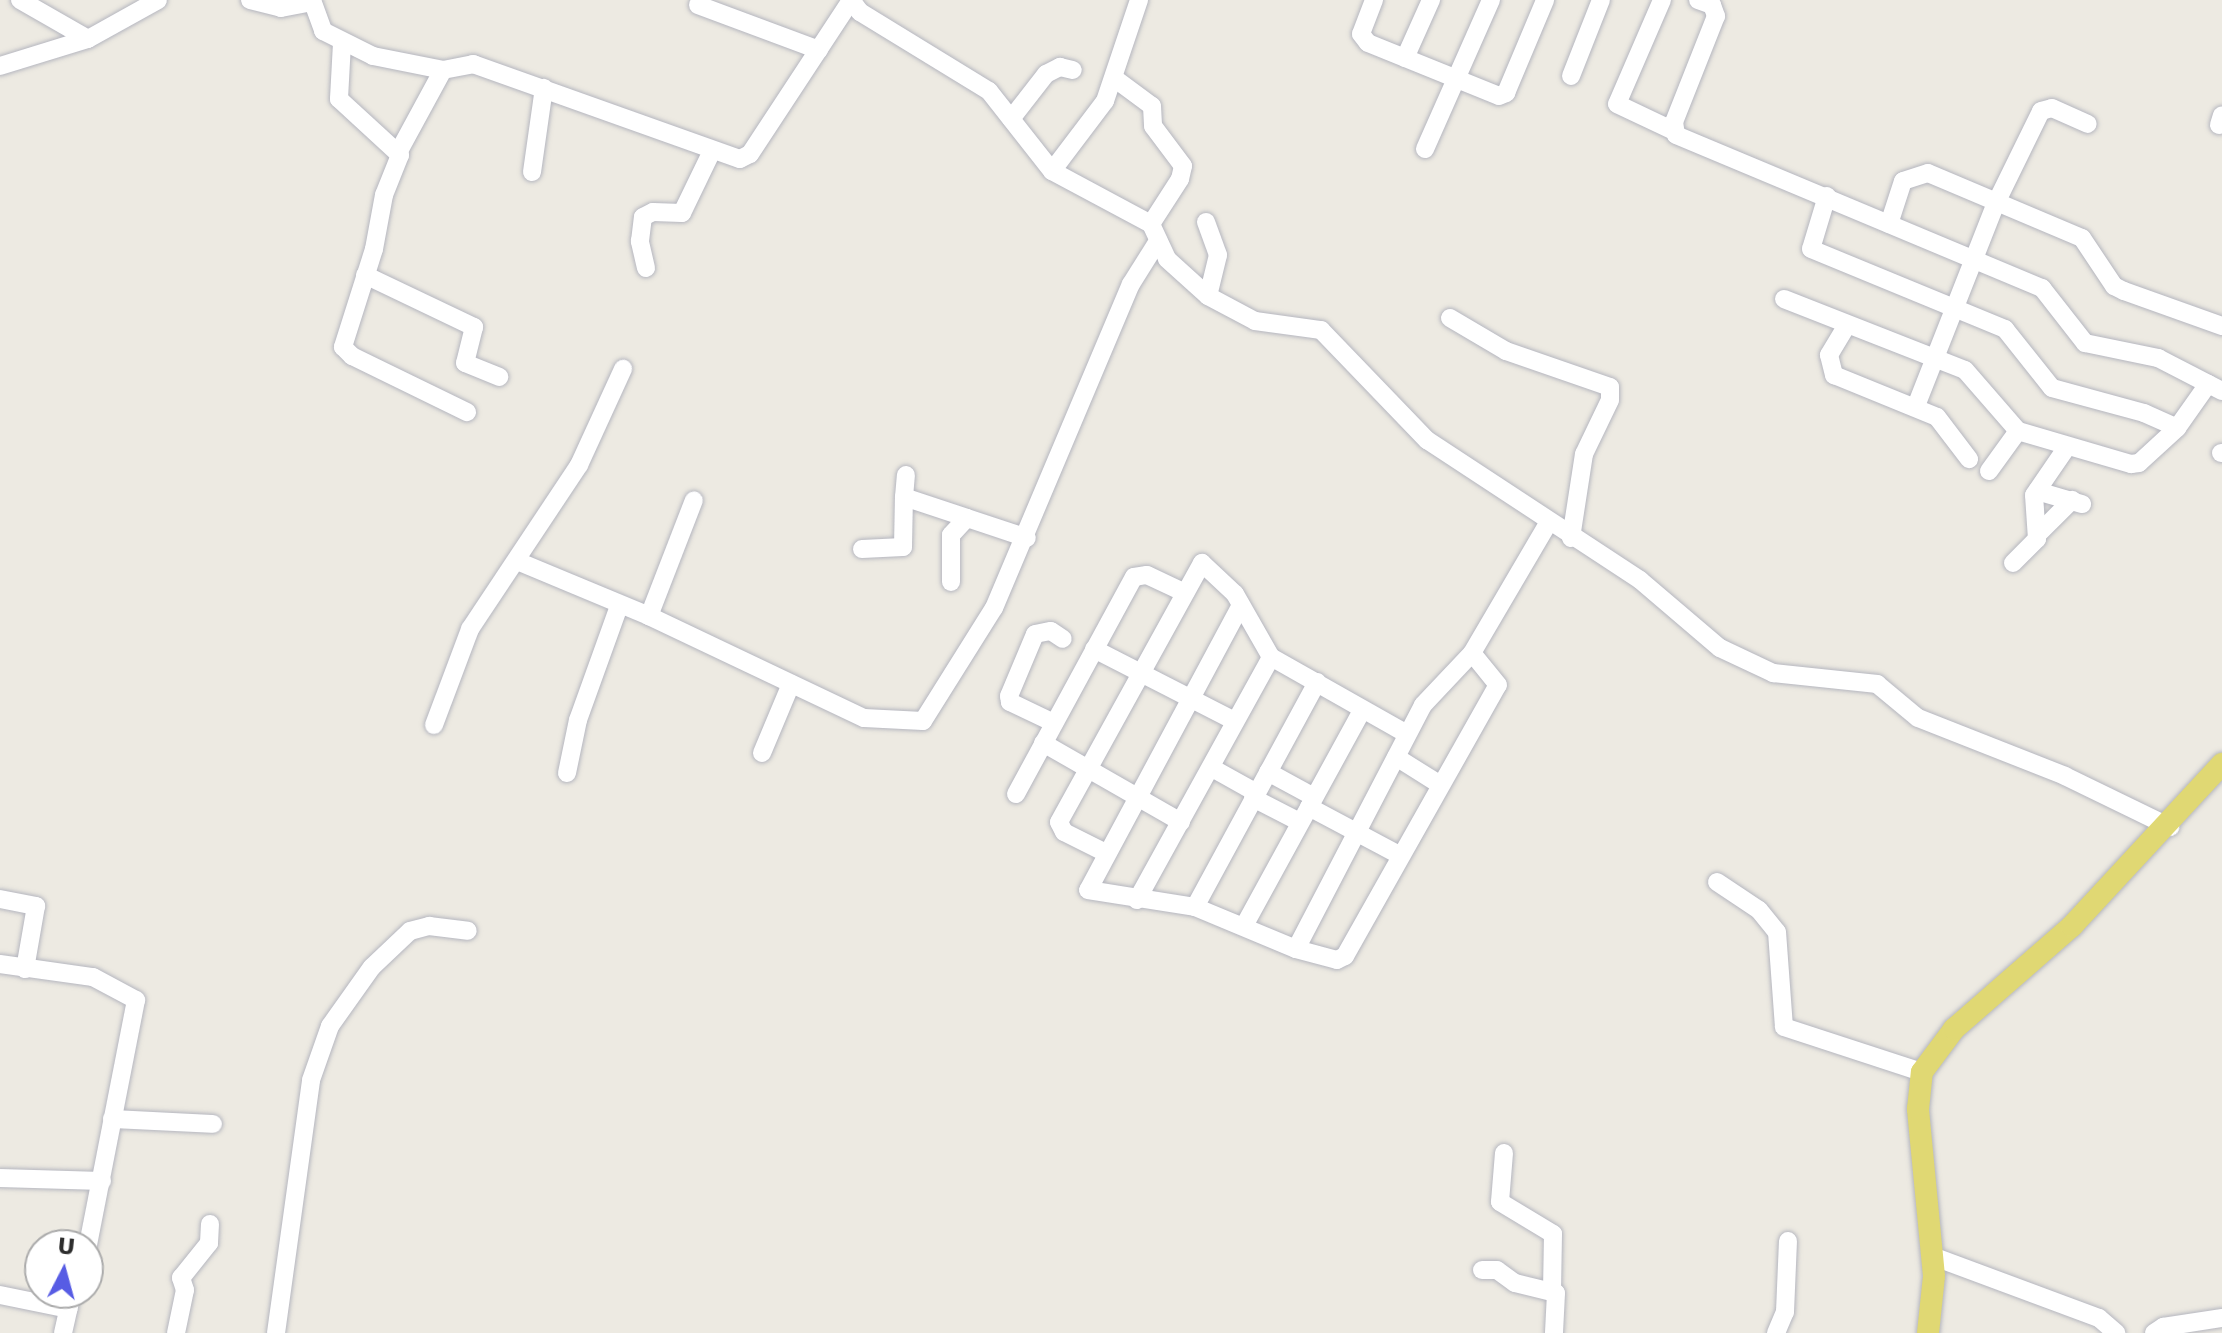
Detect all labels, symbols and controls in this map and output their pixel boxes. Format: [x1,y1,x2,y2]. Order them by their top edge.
north arrow [24,1229,104,1309]
text: U [56,1233,77,1260]

